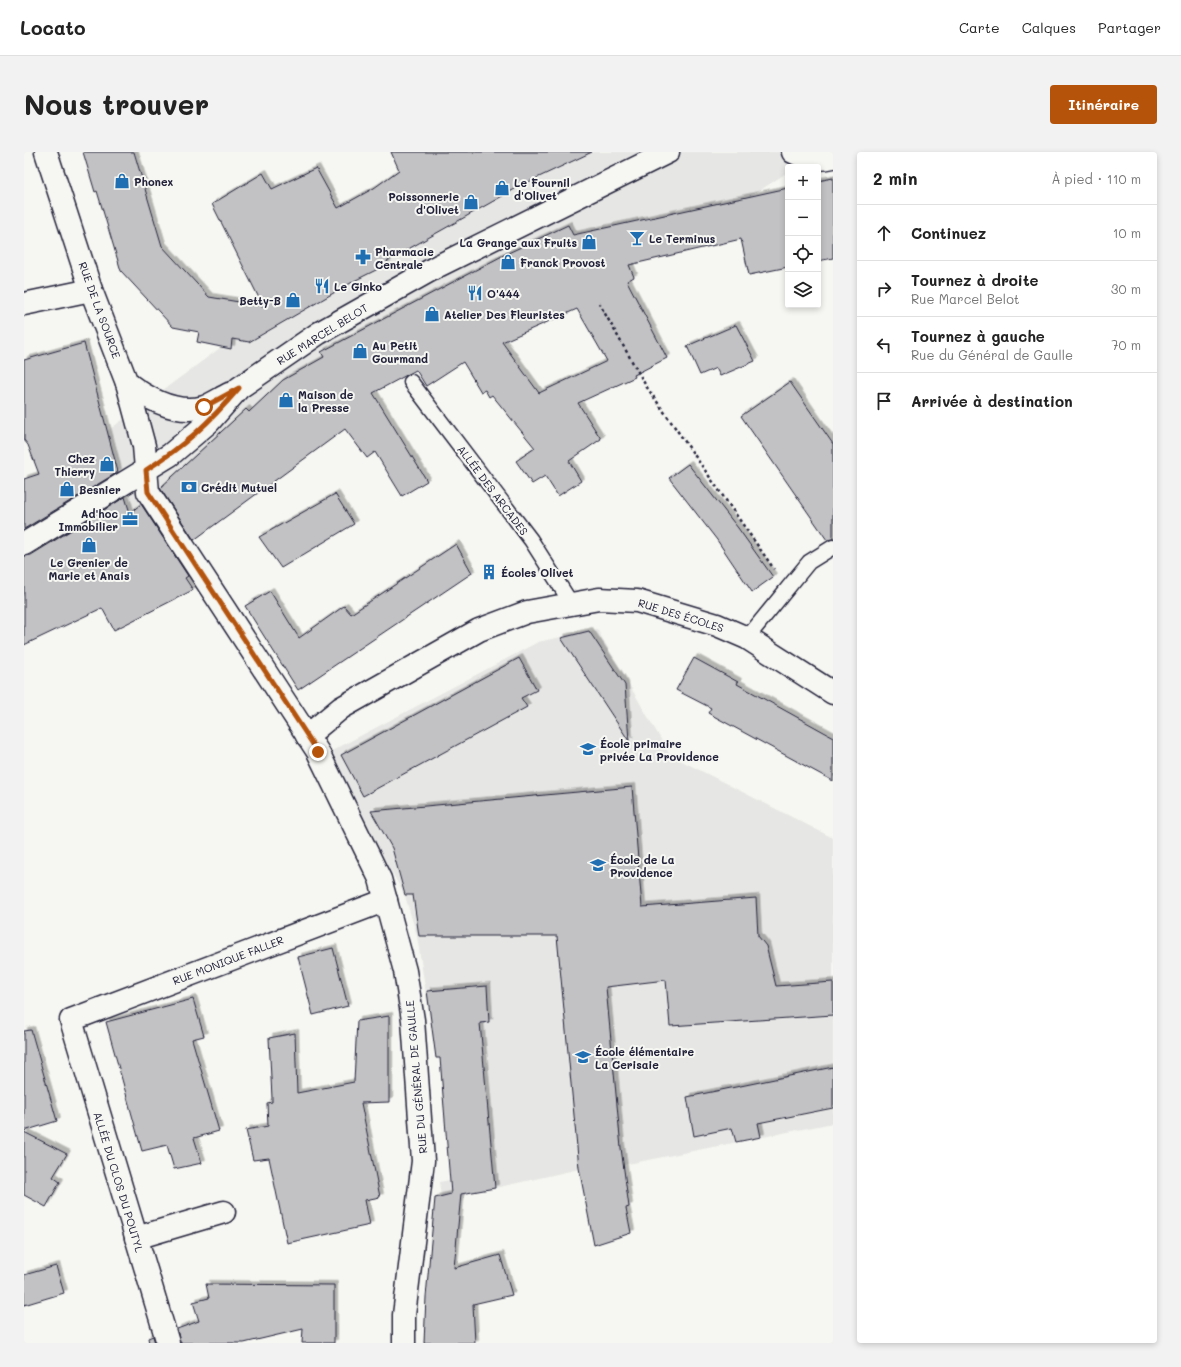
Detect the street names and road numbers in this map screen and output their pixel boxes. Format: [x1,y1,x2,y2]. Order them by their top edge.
street label: RUE DE LA SOURCE [76,260,124,360]
street label: RUE MARCEL BELOT [274,300,370,368]
street label: ALLÉE DES ARCADES [454,442,532,538]
street label: RUE DES ÉCOLES [636,595,726,635]
street label: RUE MONIQUE FALLER [170,932,286,988]
street label: RUE DU GÉNÉRAL DE GAULLE [402,1000,430,1154]
street label: ALLÉE DU CLOS DU POUTYL [90,1110,148,1254]

